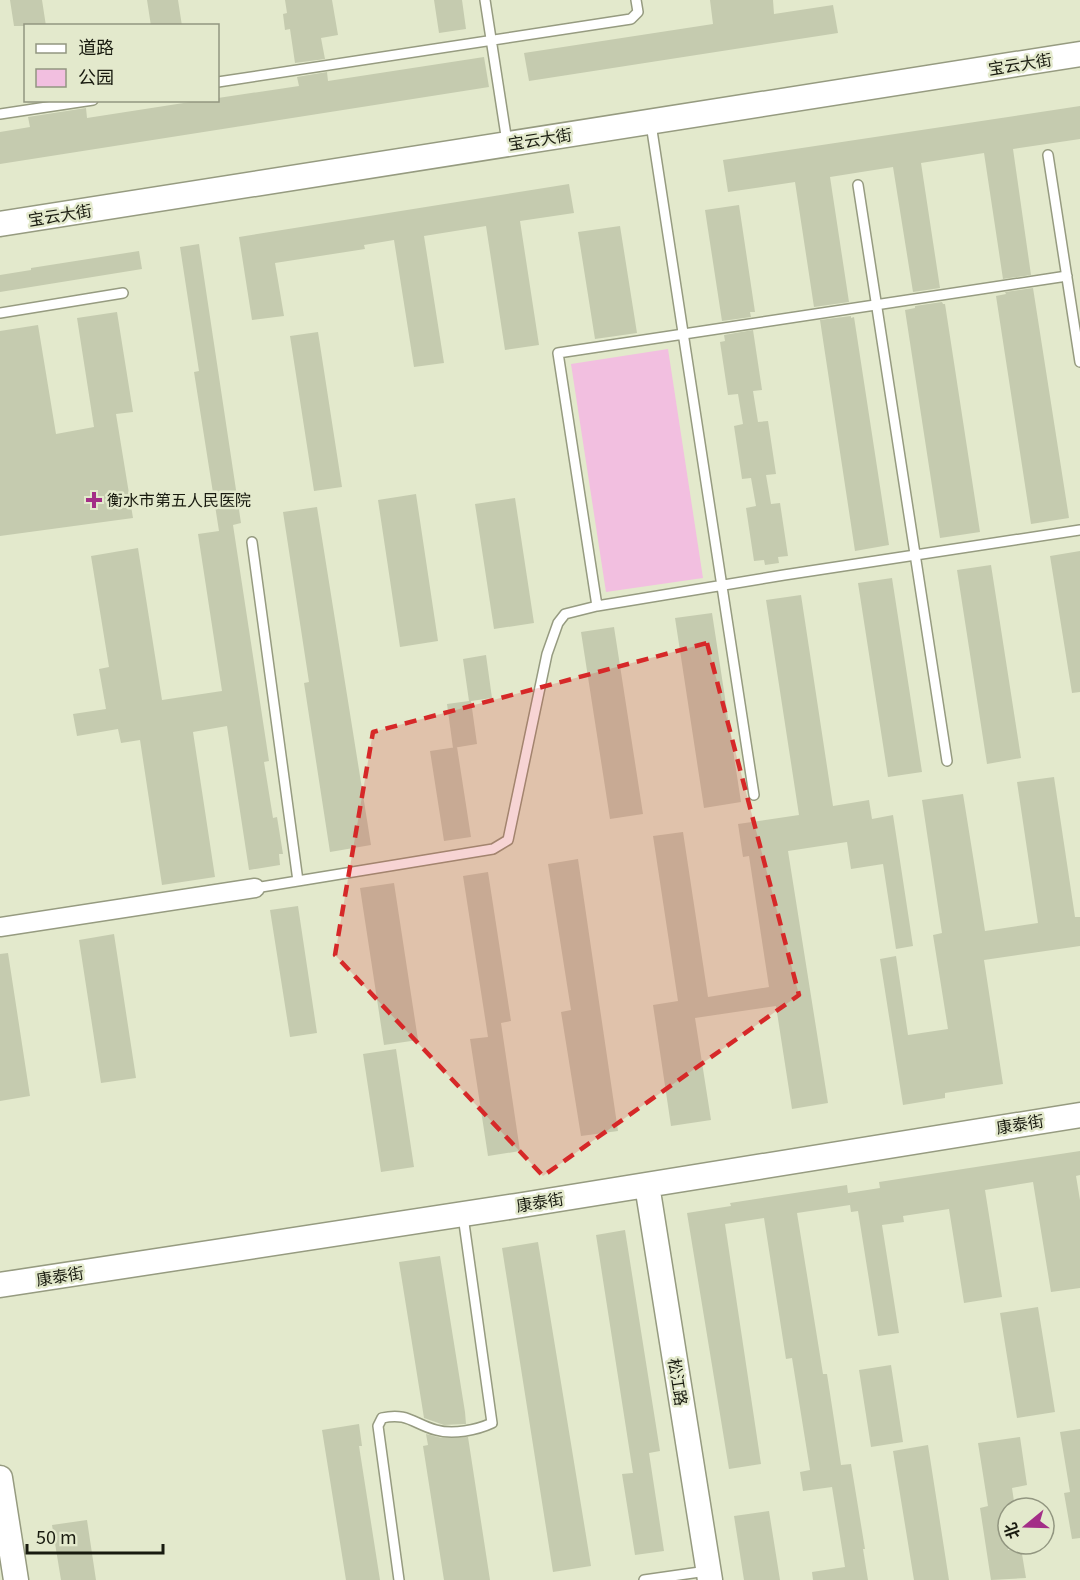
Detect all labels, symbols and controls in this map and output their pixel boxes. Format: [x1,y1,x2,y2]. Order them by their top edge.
legend [24,24,219,102]
text: 道路 [78,33,114,59]
street label: 宝云大街 [986,46,1053,80]
text: 公园 [78,63,114,89]
street label: 宝云大街 [506,121,573,155]
street label: 宝云大街 [26,197,93,231]
place label: 衡水市第五人民医院 [107,487,251,511]
marker: 衡水市第五人民医院 [85,491,103,509]
street label: 康泰街 [994,1107,1045,1139]
street label: 康泰街 [514,1185,565,1217]
street label: 康泰街 [34,1259,85,1291]
street label: 松江路 [663,1356,695,1407]
north arrow [996,1496,1056,1556]
scale bar [27,1517,164,1555]
text: 北 [997,1520,1025,1543]
text: 50 m [36,1523,77,1549]

